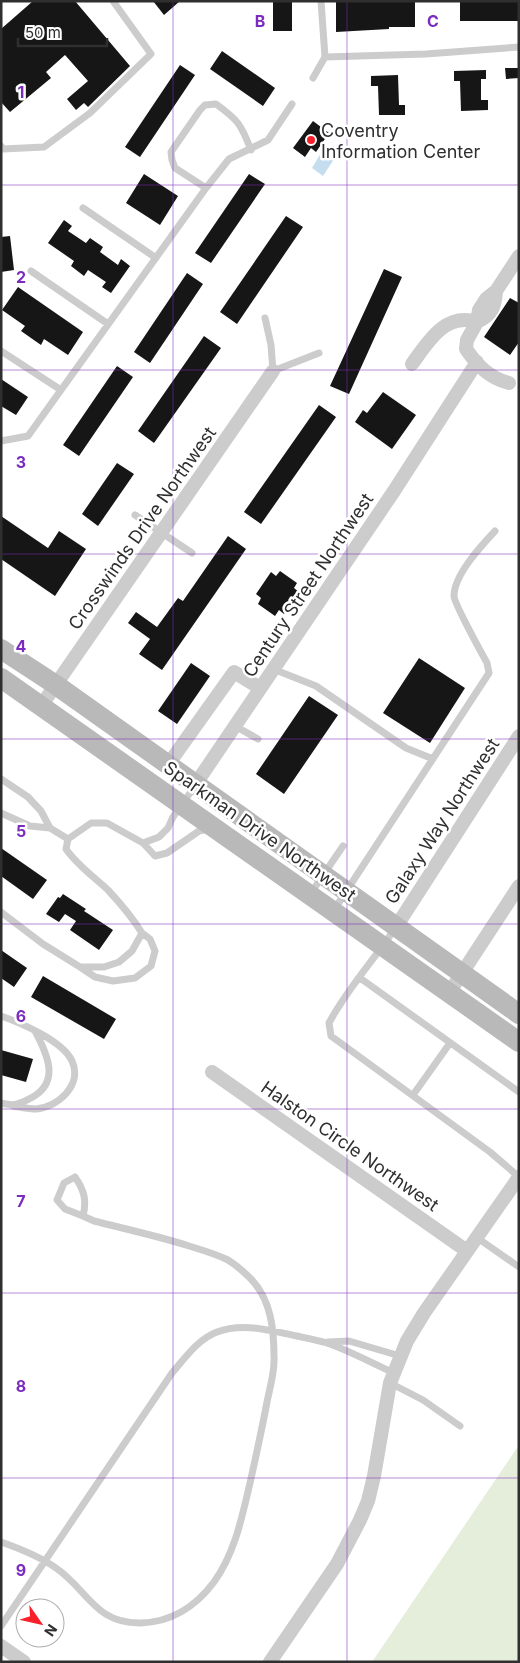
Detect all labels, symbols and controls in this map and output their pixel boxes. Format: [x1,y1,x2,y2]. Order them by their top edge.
text: B [255,11,265,31]
text: C [427,11,439,31]
scale bar [18,15,106,47]
text: 50 m [25,23,61,42]
text: 1 [18,82,24,102]
place label: Coventry Information Center [321,120,481,162]
marker: Coventry Information Center [305,134,317,146]
text: 2 [16,267,26,287]
street label: Crosswinds Drive Northwest [64,422,220,633]
text: 3 [16,452,26,472]
street label: Century Street Northwest [239,489,377,681]
text: 4 [16,636,27,656]
street label: Galaxy Way Northwest [381,734,503,908]
street label: Sparkman Drive Northwest [160,757,360,905]
text: 5 [16,821,26,841]
text: 6 [16,1006,26,1026]
street label: Halston Circle Northwest [257,1077,443,1215]
text: 7 [16,1191,26,1211]
text: 8 [16,1376,26,1396]
text: 9 [16,1560,26,1580]
north arrow [15,1598,65,1648]
text: N [41,1621,61,1640]

